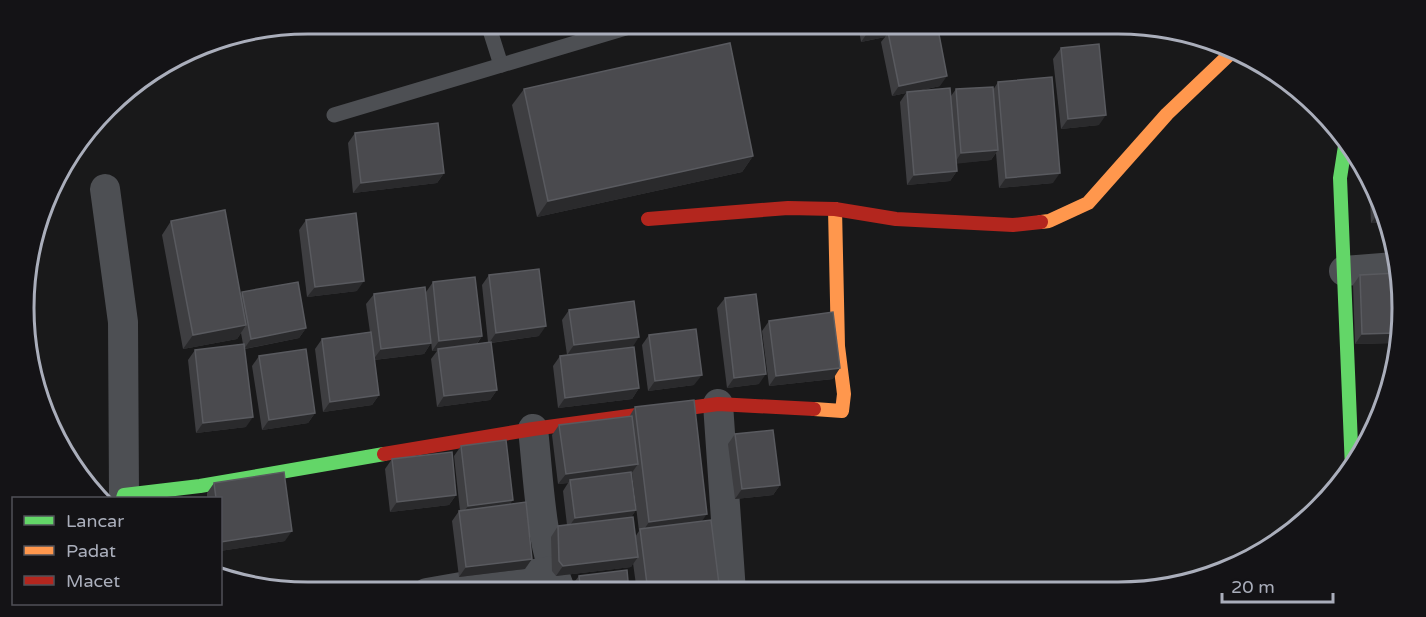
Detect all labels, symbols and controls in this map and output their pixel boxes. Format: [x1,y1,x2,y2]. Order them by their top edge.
legend [12,497,222,605]
text: Lancar [66,510,124,532]
text: Padat [66,540,116,562]
scale bar [1222,566,1333,604]
text: Macet [66,570,120,592]
text: 20 m [1231,576,1275,598]

